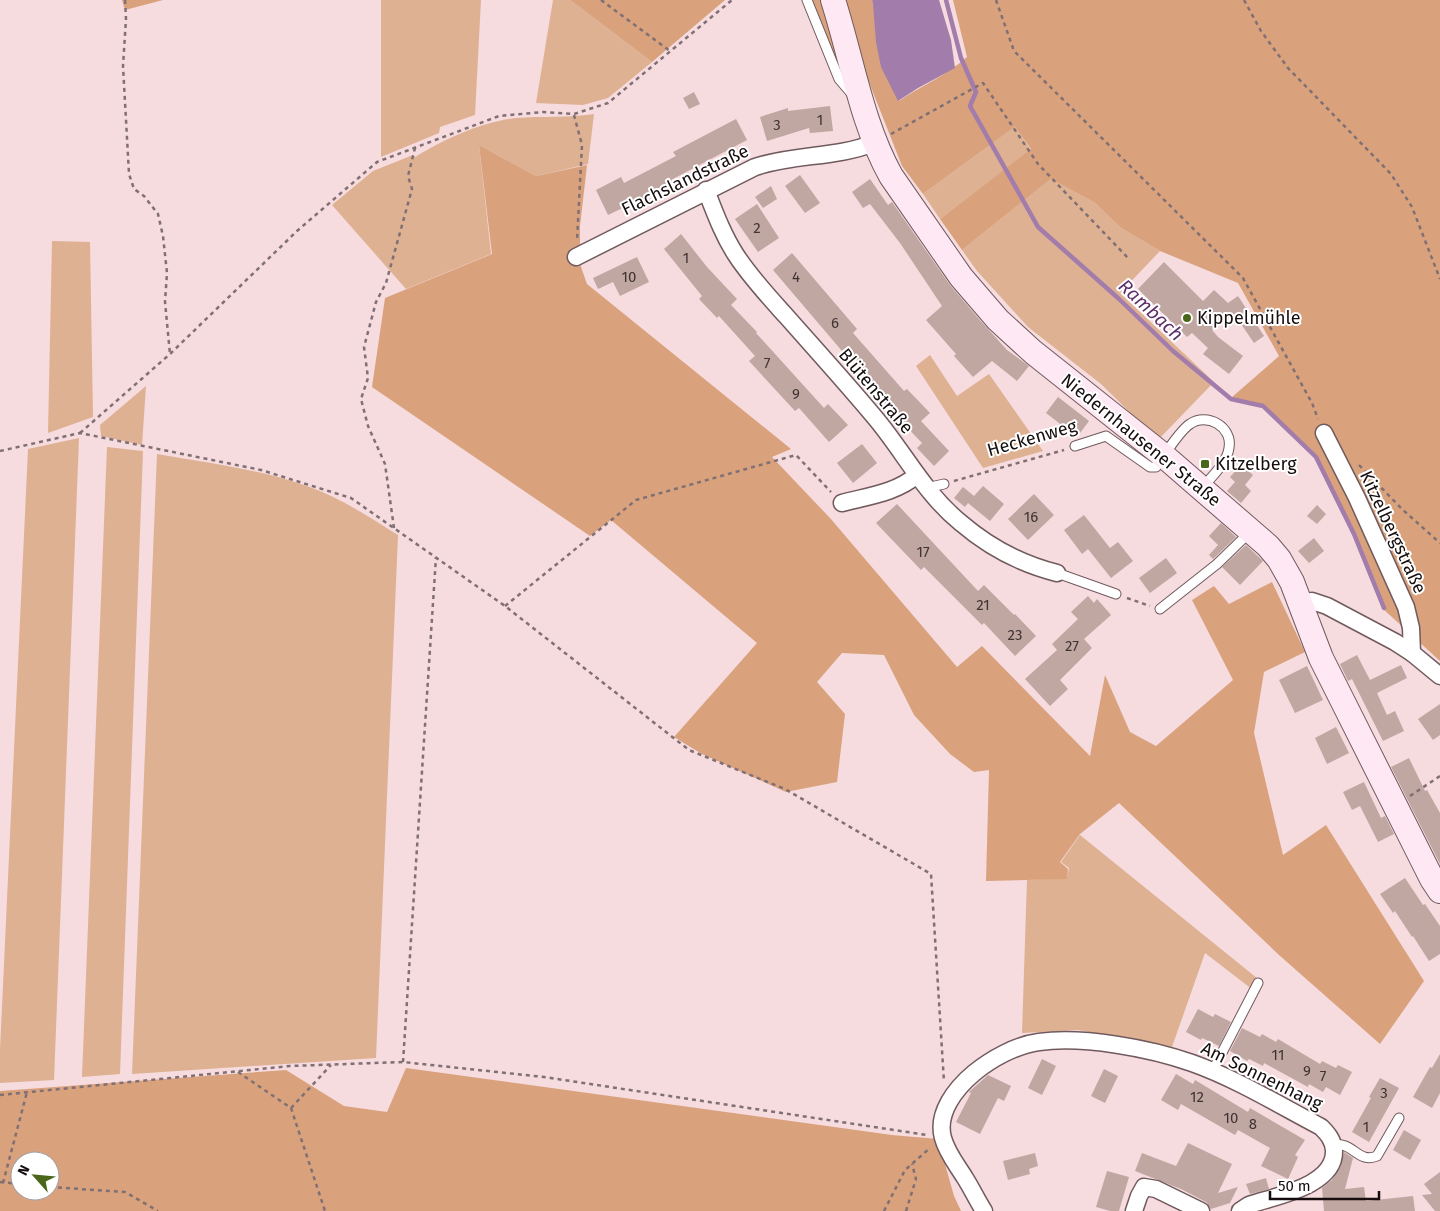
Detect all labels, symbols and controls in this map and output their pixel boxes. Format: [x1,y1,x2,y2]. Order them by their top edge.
house number: 1 [817,111,823,129]
house number: 3 [773,116,781,134]
street label: Flachslandstraße [618,140,752,220]
house number: 2 [753,219,761,237]
house number: 1 [683,249,689,267]
house number: 10 [622,268,636,286]
house number: 4 [792,268,800,286]
water label: Rambach [1114,274,1188,346]
place label: Kippelmühle [1197,307,1301,329]
marker: Kippelmühle [1181,312,1193,324]
house number: 6 [831,314,839,332]
street label: Blütenstraße [834,344,918,438]
house number: 7 [764,354,771,372]
street label: Niedernhausener Straße [1057,369,1225,511]
house number: 9 [792,385,800,403]
street label: Heckenweg [985,415,1080,461]
place label: Kitzelberg [1215,453,1297,475]
marker: Kitzelberg [1199,458,1211,470]
street label: Kitzelbergstraße [1355,467,1431,597]
house number: 16 [1024,508,1038,526]
house number: 17 [916,543,930,561]
house number: 21 [976,596,990,614]
house number: 23 [1008,626,1022,644]
house number: 27 [1065,637,1079,655]
street label: Am Sonnenhang [1198,1037,1327,1115]
house number: 11 [1272,1046,1284,1064]
house number: 9 [1303,1062,1311,1080]
house number: 7 [1320,1067,1327,1085]
house number: 3 [1380,1084,1388,1102]
house number: 12 [1190,1088,1204,1106]
house number: 10 [1224,1109,1238,1127]
house number: 8 [1249,1115,1257,1133]
house number: 1 [1363,1118,1369,1136]
north arrow [10,1151,60,1201]
text: N [14,1162,34,1178]
scale bar [1270,1168,1379,1200]
text: 50 m [1278,1177,1311,1195]

